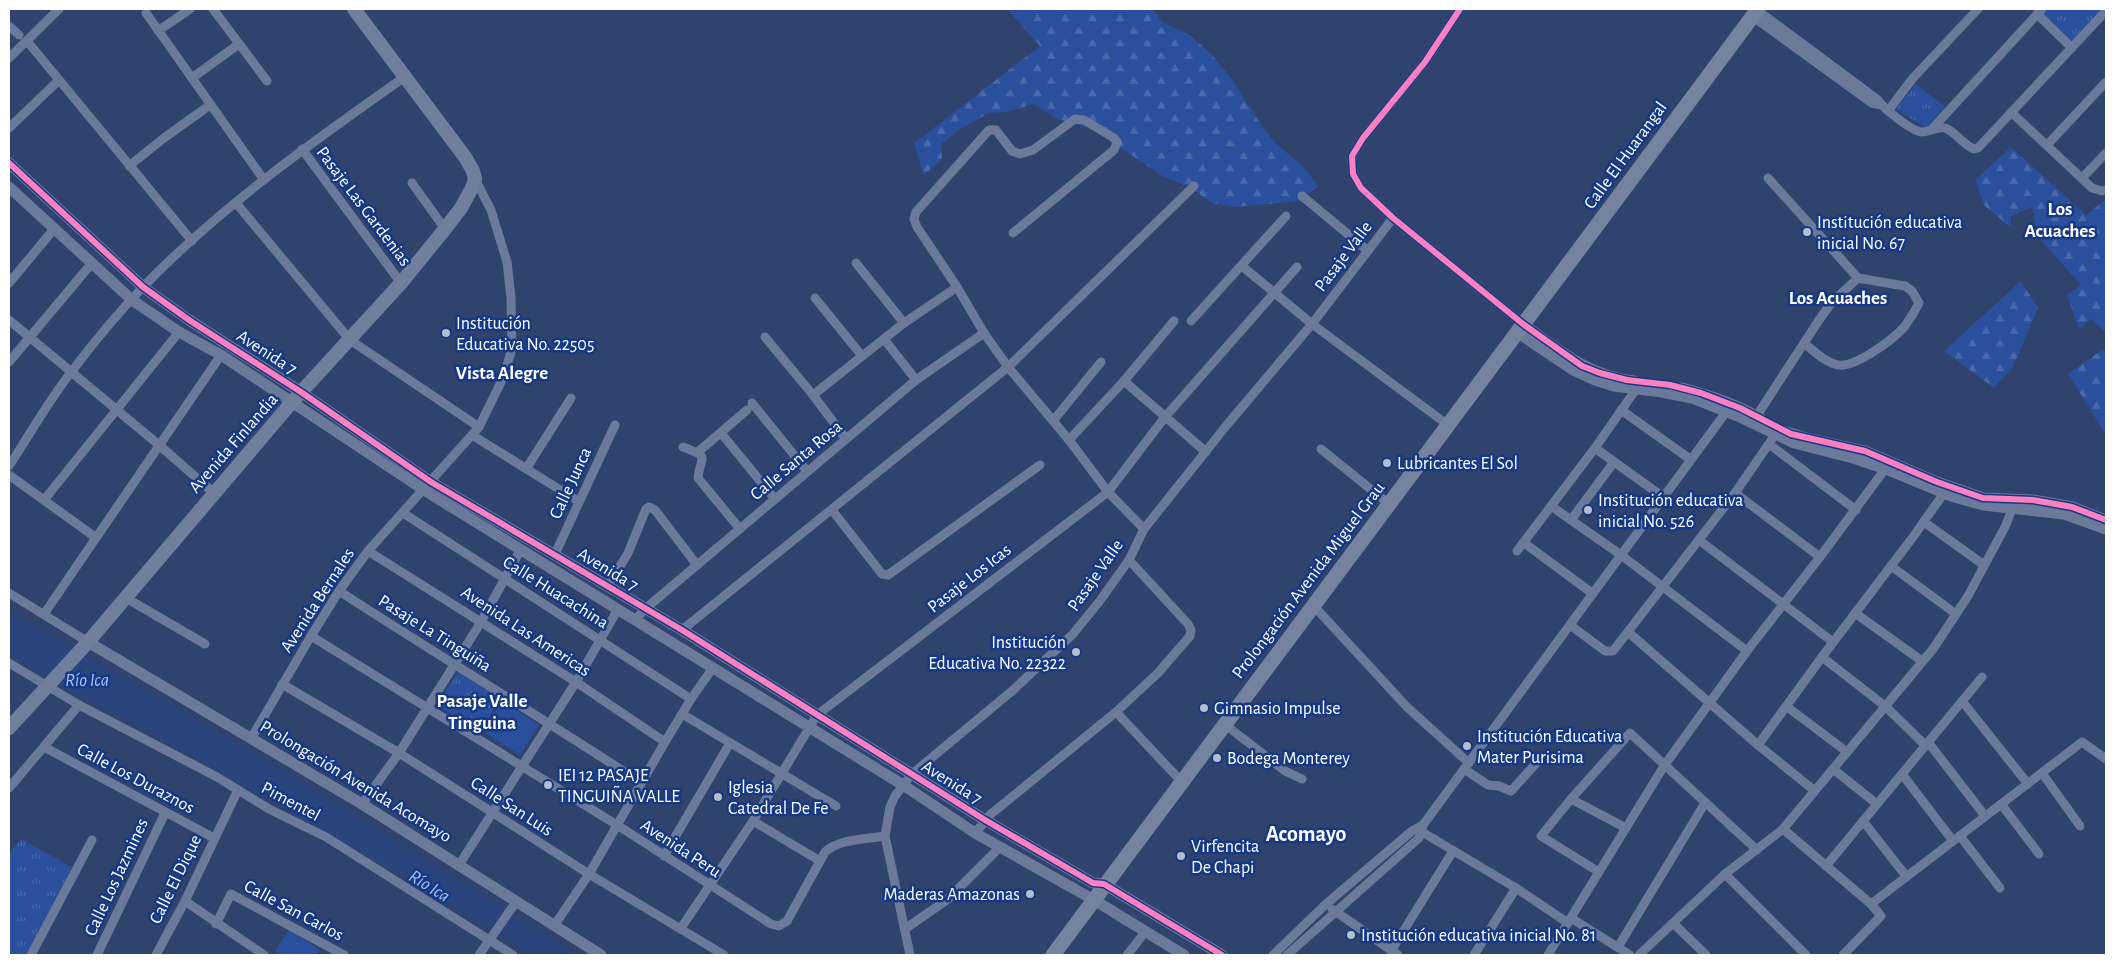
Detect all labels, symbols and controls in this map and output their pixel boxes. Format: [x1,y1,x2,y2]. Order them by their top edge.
street label: Calle El Huarangal [1581,99,1671,213]
street label: Pasaje Las Gardenias [313,144,414,270]
district label: Los Acuaches [2024,200,2096,241]
place label: Institución educativa inicial No. 67 [1817,214,1962,253]
street label: Pasaje Valle [1312,218,1376,295]
marker: Institución educativa inicial No. 67 [1801,226,1813,238]
district label: Los Acuaches [1789,289,1887,308]
place label: Institución Educativa No. 22505 [456,315,594,354]
street label: Avenida 7 [233,327,300,379]
marker: Institución Educativa No. 22505 [440,327,452,339]
district label: Vista Alegre [456,364,548,383]
street label: Avenida Finlandia [186,390,282,497]
street label: Calle Santa Rosa [747,417,846,504]
street label: Calle Junca [547,445,595,522]
place label: Lubricantes El Sol [1397,455,1518,473]
marker: Lubricantes El Sol [1381,457,1393,469]
street label: Prolongación Avenida Miguel Grau [1229,479,1388,682]
place label: Institución educativa inicial No. 526 [1598,492,1743,531]
marker: Institución educativa inicial No. 526 [1582,504,1594,516]
street label: Pasaje Valle [1065,536,1127,615]
street label: Pasaje Los Icas [925,541,1015,617]
street label: Avenida Bernales [277,545,358,656]
street label: Avenida 7 [574,545,641,595]
street label: Calle Huacachina [499,553,611,632]
street label: Avenida Las Americas [458,583,593,680]
street label: Pasaje La Tinguiña [375,592,494,676]
place label: Institución Educativa No. 22322 [928,634,1066,673]
marker: Institución Educativa No. 22322 [1070,646,1082,658]
water label: Río Ica [65,671,109,690]
district label: Pasaje Valle Tinguina [436,692,528,733]
place label: Gimnasio Impulse [1214,700,1341,718]
marker: Gimnasio Impulse [1198,702,1210,714]
street label: Prolongación Avenida Acomayo [257,718,454,846]
place label: Institución Educativa Mater Purisima [1477,728,1622,767]
street label: Calle Los Duraznos [74,740,197,817]
marker: Institución Educativa Mater Purisima [1461,740,1473,752]
place label: Bodega Monterey [1227,750,1350,768]
marker: Bodega Monterey [1211,752,1223,764]
street label: Avenida 7 [918,757,985,808]
place label: IEI 12 PASAJE TINGUIÑA VALLE [558,767,680,806]
street label: Calle San Luis [467,774,556,840]
street label: Pimentel [258,779,323,825]
marker: IEI 12 PASAJE TINGUIÑA VALLE [542,779,554,791]
place label: Iglesia Catedral De Fe [728,779,829,818]
marker: Iglesia Catedral De Fe [712,791,724,803]
street label: Calle Los Jazmines [82,816,152,939]
street label: Avenida Peru [637,816,724,881]
district label: Acomayo [1266,823,1346,846]
street label: Calle El Dique [147,832,205,927]
place label: Virfencita De Chapi [1191,838,1259,877]
marker: Virfencita De Chapi [1175,850,1187,862]
water label: Río Ica [405,867,453,906]
street label: Calle San Carlos [241,877,346,945]
place label: Maderas Amazonas [883,886,1020,904]
marker: Maderas Amazonas [1024,888,1036,900]
place label: Institución educativa inicial No. 81 [1361,927,1596,945]
marker: Institución educativa inicial No. 81 [1345,929,1357,941]

